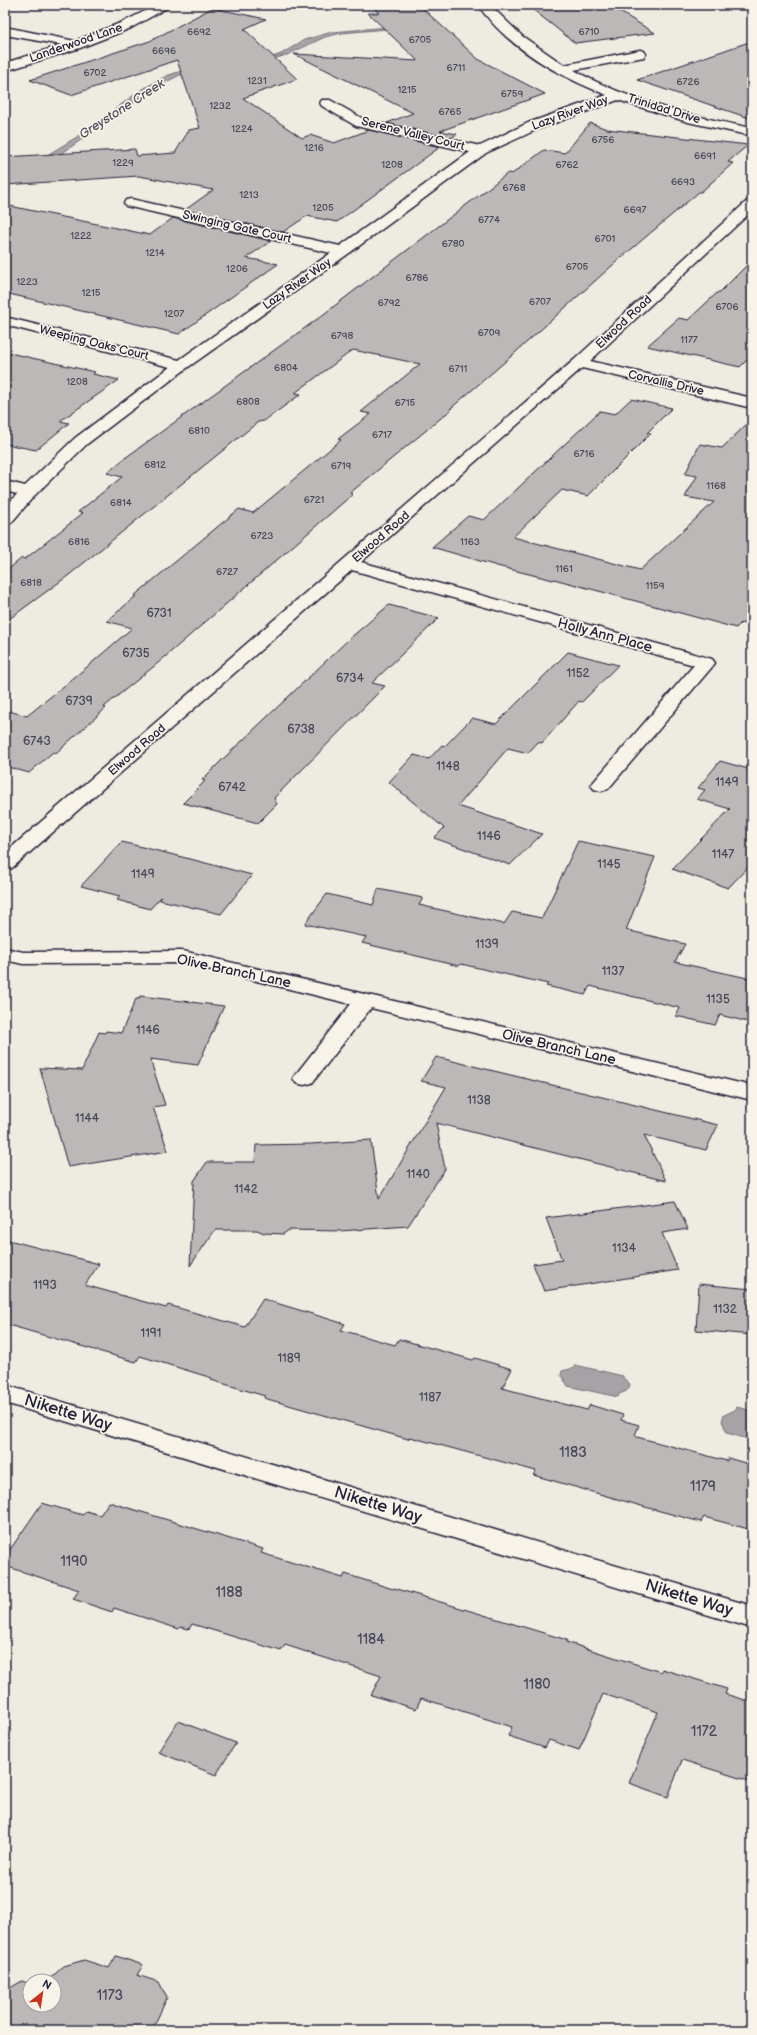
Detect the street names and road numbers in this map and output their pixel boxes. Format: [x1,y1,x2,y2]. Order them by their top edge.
street label: Landerwood Lane [28,20,124,66]
street label: Trinidad Drive [626,91,702,127]
street label: Lazy River Way [530,92,611,134]
street label: Serene Valley Court [360,114,466,154]
street label: Swinging Gate Court [181,207,293,247]
street label: Lazy River Way [260,255,335,313]
street label: Elwood Road [593,292,655,352]
street label: Weeping Oaks Court [38,322,150,364]
street label: Corvallis Drive [626,367,706,399]
street label: Elwood Road [349,508,413,566]
street label: Holly Ann Place [556,614,654,656]
street label: Elwood Road [105,721,169,779]
street label: Olive Branch Lane [175,951,293,991]
street label: Olive Branch Lane [501,1026,617,1068]
street label: Nikette Way [22,1390,115,1436]
street label: Nikette Way [332,1482,425,1528]
street label: Nikette Way [643,1575,736,1621]

